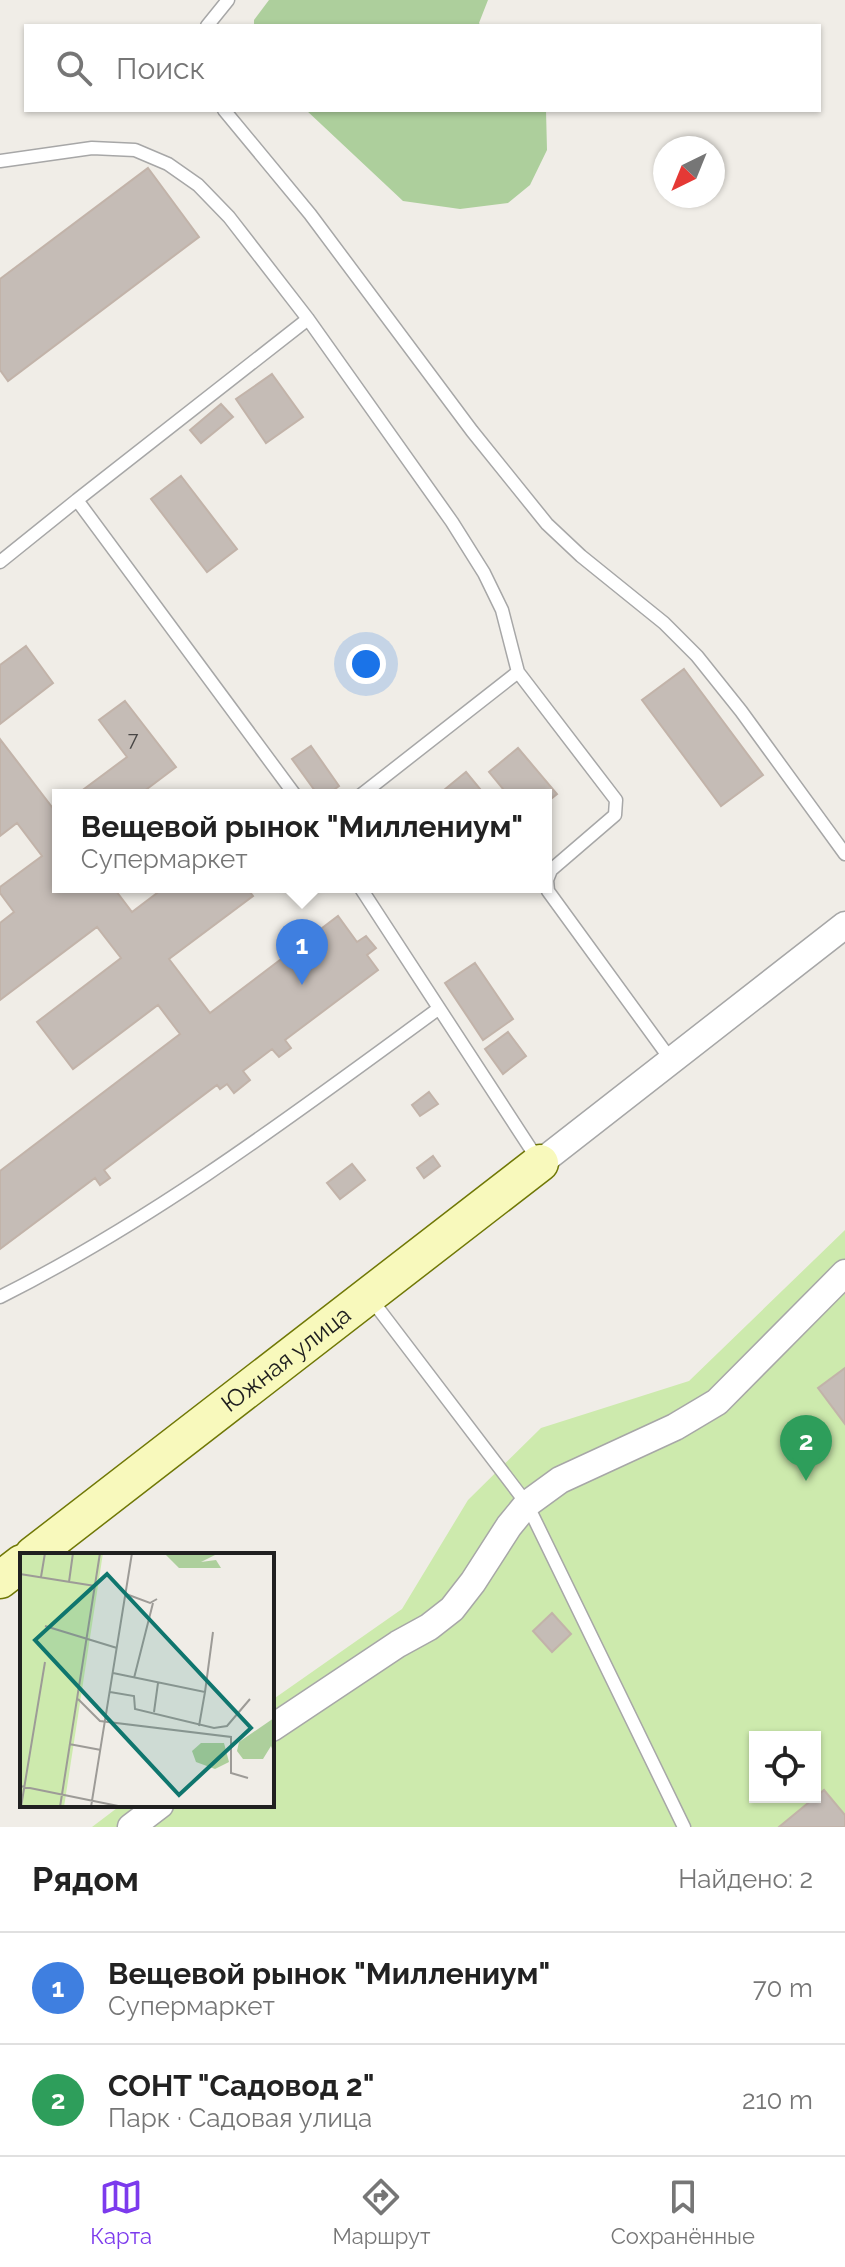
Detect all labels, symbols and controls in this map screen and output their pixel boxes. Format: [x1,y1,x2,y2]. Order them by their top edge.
search box [24,24,821,112]
icon: search [52,46,96,90]
text: Поиск [116,51,205,86]
north arrow [653,136,725,208]
your location [346,644,386,684]
house number: 7 [128,727,139,751]
popup [52,789,552,893]
text: Вещевой рынок "Миллениум" [81,809,523,844]
text: Супермаркет [81,844,248,874]
pin: 1 [276,919,328,985]
street label: Южная улица [216,1300,356,1418]
pin: 2 [780,1415,832,1481]
inset map [20,1553,274,1807]
map controls [749,1731,821,1803]
button: locate [749,1731,821,1803]
text: Рядом [32,1859,139,1899]
text: Найдено: 2 [678,1864,813,1894]
text: Вещевой рынок "Миллениум" [108,1956,550,1991]
text: 1 [52,1973,64,2003]
text: 70 m [753,1973,813,2003]
text: Супермаркет [108,1991,275,2021]
text: СОНТ "Садовод 2" [108,2068,375,2103]
text: 2 [51,2085,65,2115]
text: 210 m [742,2085,813,2115]
text: Парк · Садовая улица [108,2103,372,2133]
tab: Карта [90,2175,152,2249]
tab: Маршрут [332,2175,430,2249]
tab: Сохранённые [611,2175,755,2249]

